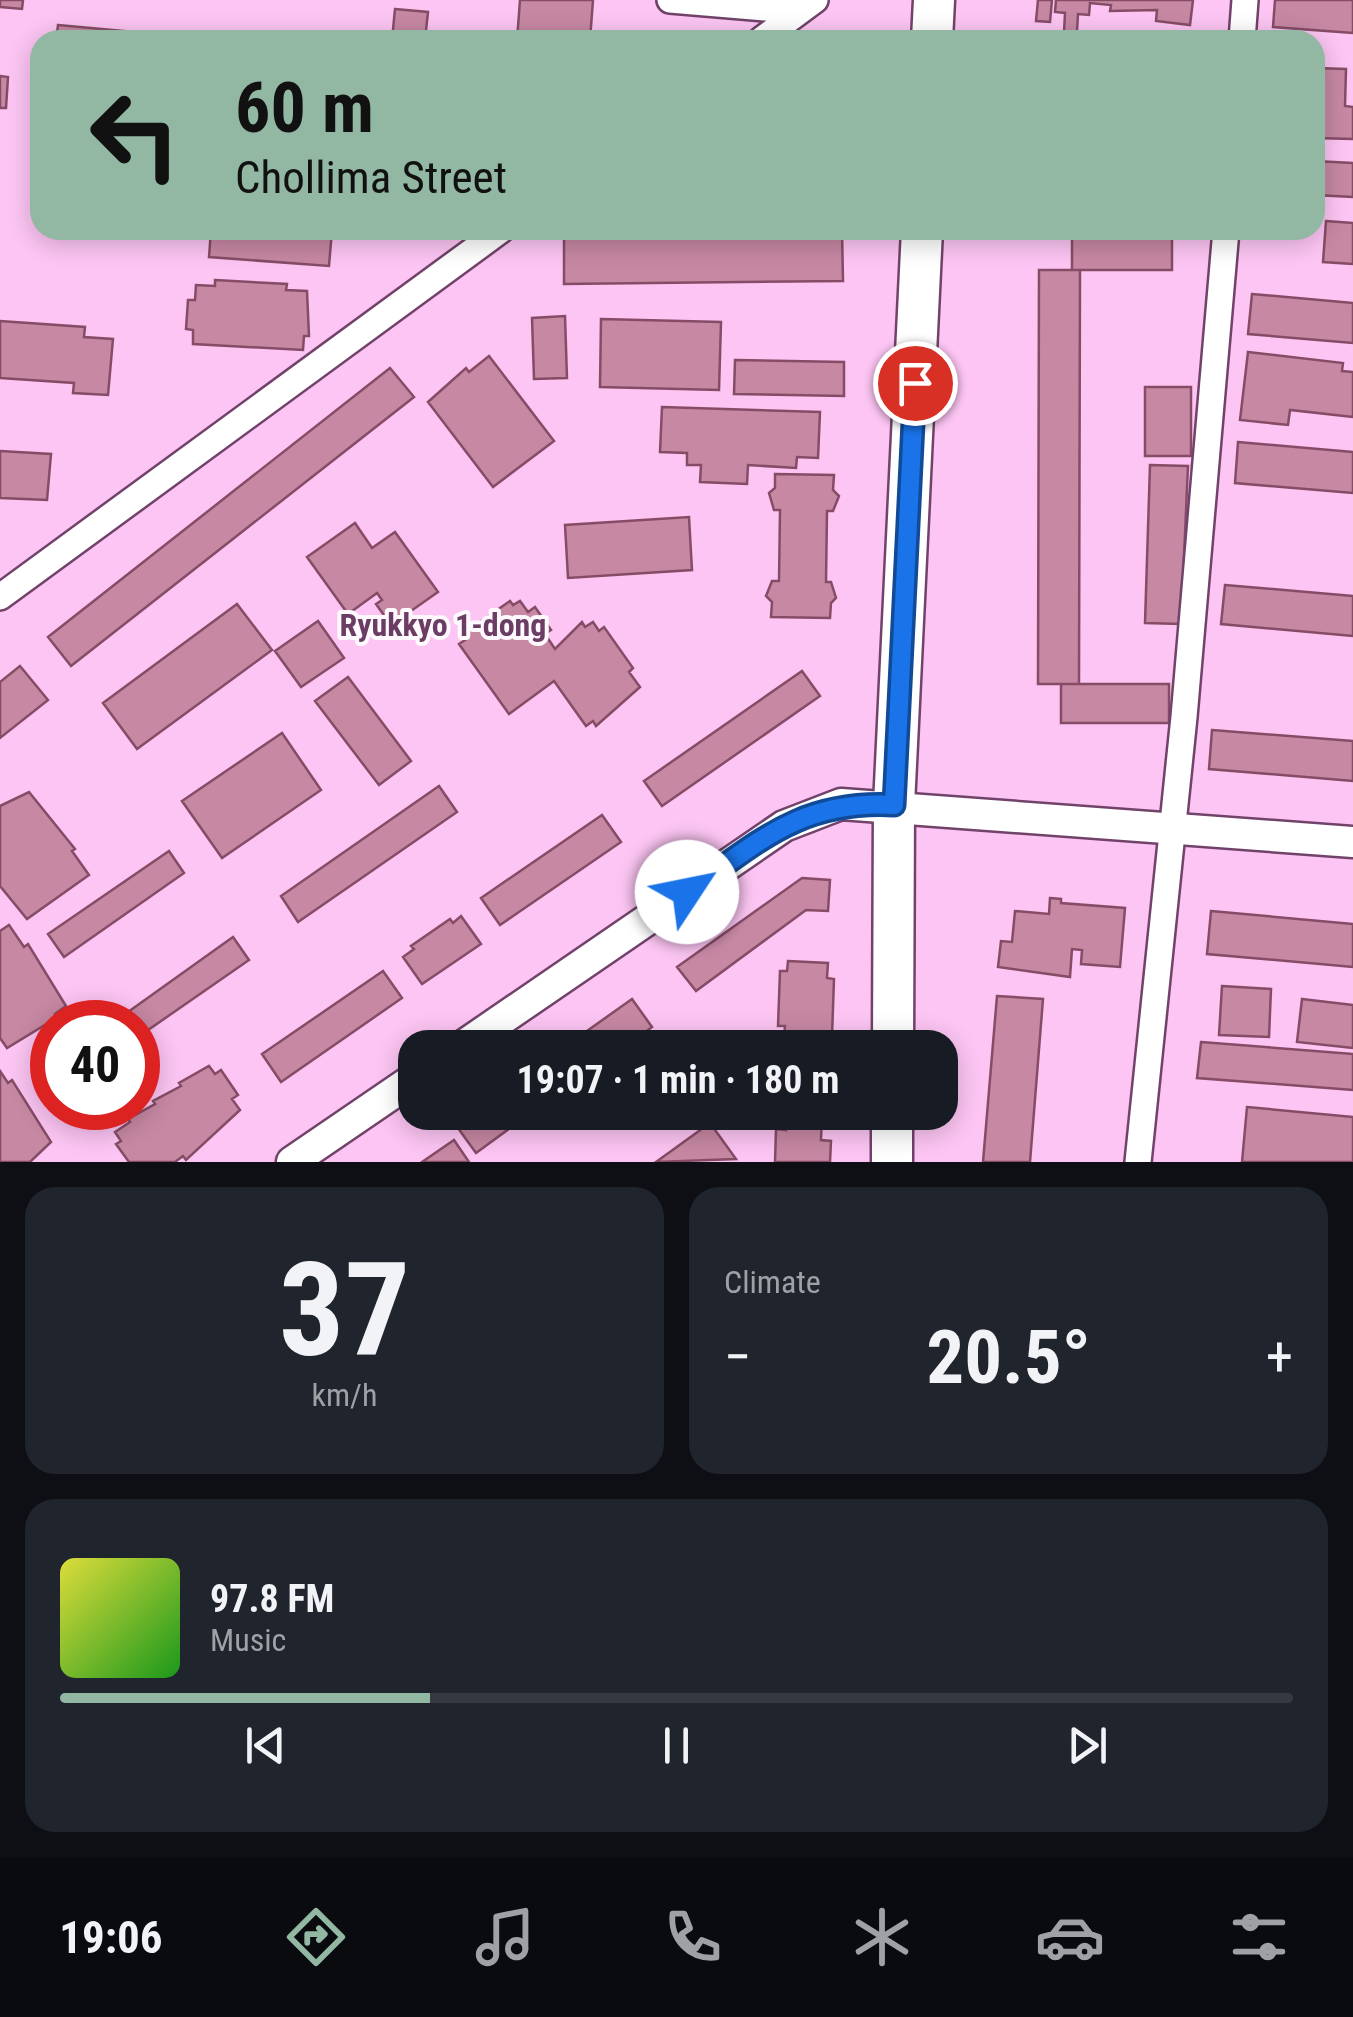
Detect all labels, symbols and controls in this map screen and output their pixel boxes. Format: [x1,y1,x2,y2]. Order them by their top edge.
text: 60 m [235,67,374,149]
icon: left [70,70,200,200]
text: Chollima Street [235,151,507,204]
pin [873,341,958,426]
icon: arrive [888,356,943,411]
district label: Ryukkyo 1-dong [340,606,546,644]
position arrow [635,840,739,944]
speed limit sign: 40 [30,1000,160,1130]
text: 19:07 · 1 min · 180 m [517,1058,839,1102]
text: 37 [279,1234,410,1387]
text: Climate [724,1263,821,1301]
text: 20.5° [926,1313,1091,1401]
text: − [724,1325,752,1389]
text: + [1266,1325,1293,1389]
text: km/h [312,1376,377,1414]
text: 97.8 FM [210,1577,334,1621]
text: Music [210,1621,286,1659]
icon: previous [238,1718,293,1773]
icon: pause [649,1718,704,1773]
icon: next [1060,1718,1115,1773]
icon: directions [281,1902,351,1972]
icon: music [470,1902,540,1972]
icon: phone [658,1902,728,1972]
icon: climate [847,1902,917,1972]
icon: car [1035,1902,1105,1972]
icon: filters [1224,1902,1294,1972]
text: 19:06 [59,1911,163,1964]

